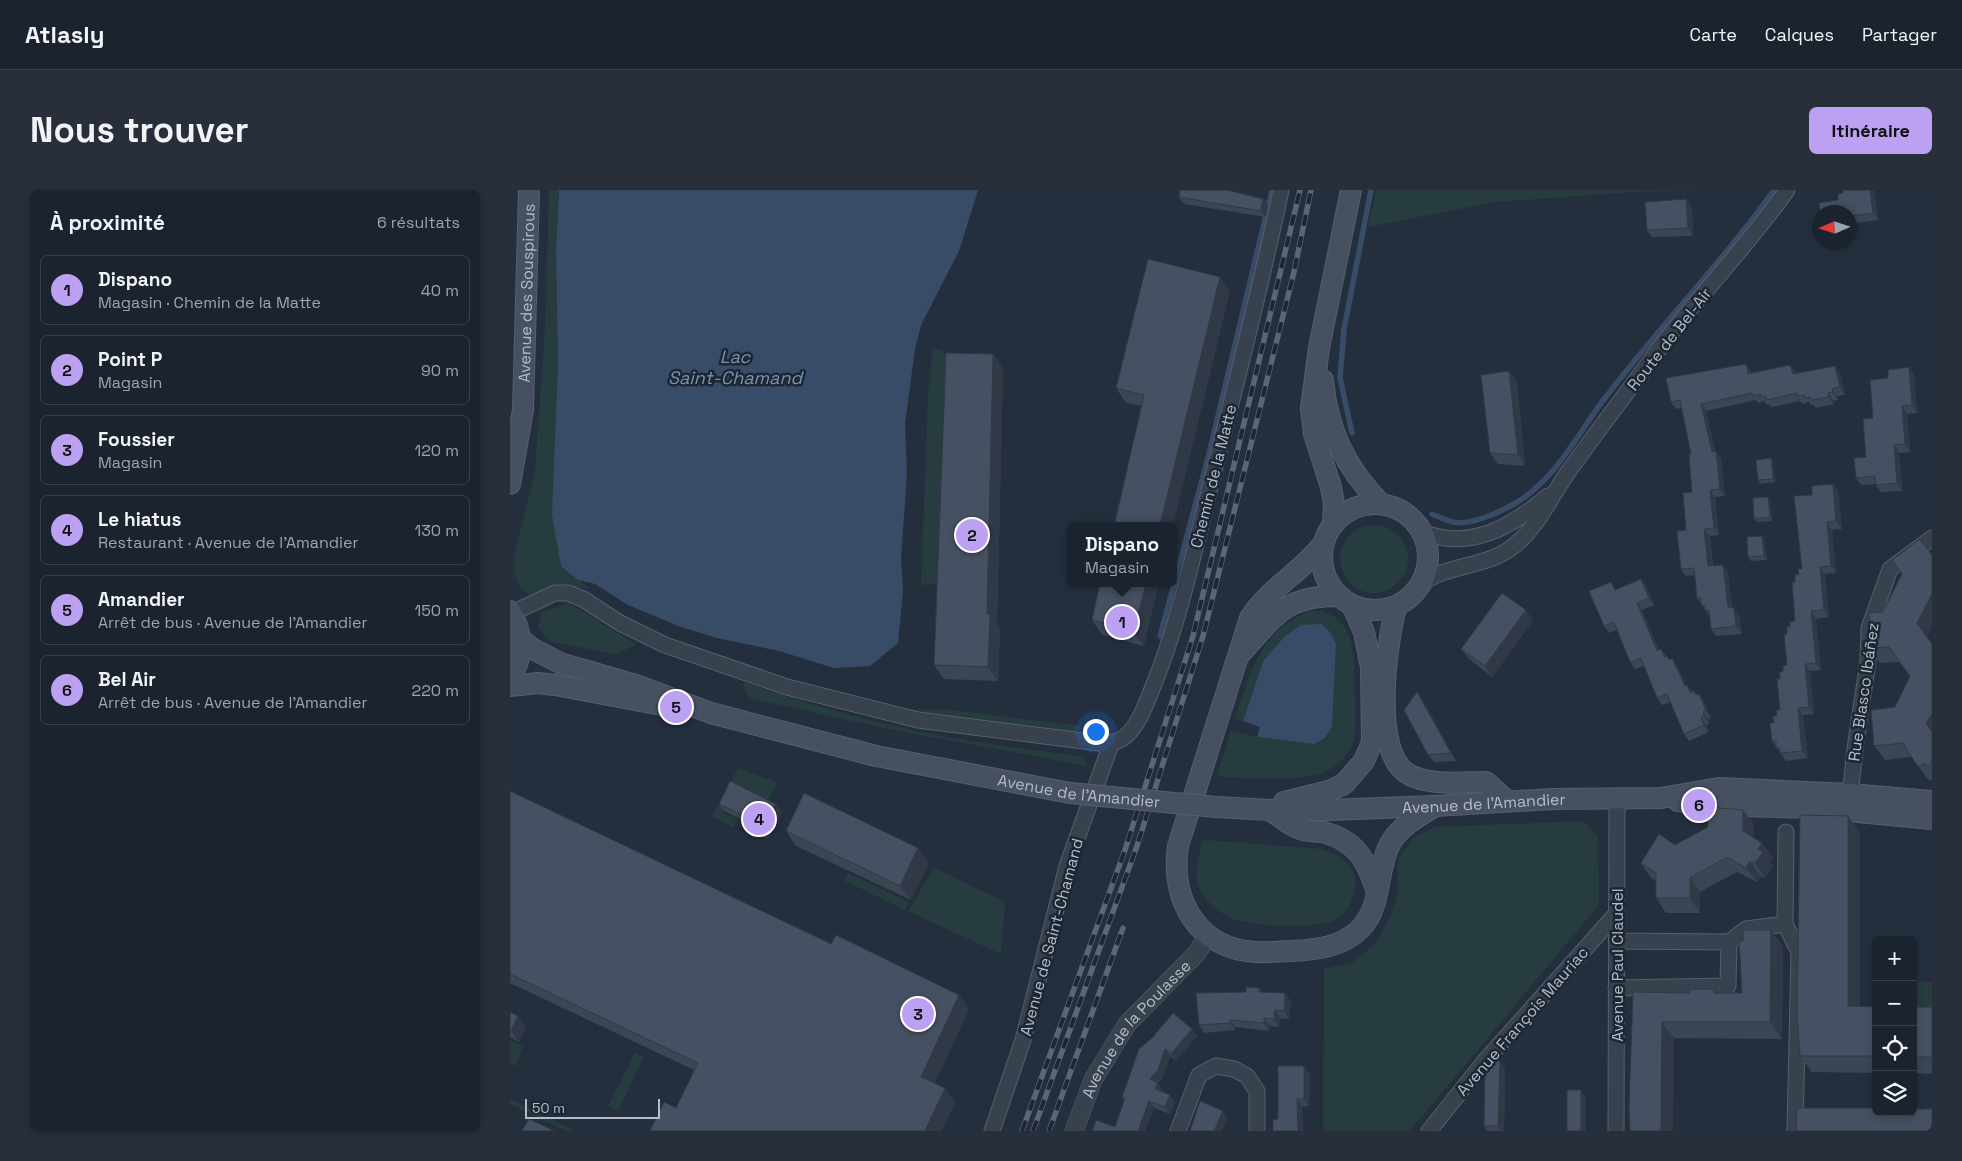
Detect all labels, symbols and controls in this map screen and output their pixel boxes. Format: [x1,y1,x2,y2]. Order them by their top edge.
text: Atlasly [25,19,104,50]
text: Carte [1690,23,1737,46]
text: Calques [1765,23,1834,46]
text: Partager [1862,23,1937,46]
button: Itinéraire [1809,107,1932,154]
text: Nous trouver [30,108,249,152]
street label: Avenue des Souspirous [514,203,540,383]
north arrow [1812,205,1857,250]
text: À proximité [50,209,165,236]
text: 6 résultats [377,212,460,233]
text: Dispano [98,267,172,292]
text: 1 [63,280,71,301]
text: 40 m [421,280,459,301]
street label: Route de Bel-Air [1623,283,1716,395]
text: Magasin · Chemin de la Matte [98,292,321,313]
water label: Lac Saint-Chamand [668,345,804,389]
text: Point P [98,347,162,372]
text: 2 [62,360,72,381]
text: 90 m [421,360,459,381]
text: Magasin [98,372,162,393]
street label: Chemin de la Matte [1185,402,1241,550]
text: Foussier [98,427,175,452]
text: 3 [62,440,72,461]
text: 120 m [415,440,459,461]
text: Magasin [98,452,162,473]
text: Le hiatus [98,507,181,532]
pin: 2 [956,516,988,554]
text: 4 [62,520,72,541]
text: 130 m [415,520,459,541]
popup [1067,522,1177,587]
text: Restaurant · Avenue de l'Amandier [98,532,358,553]
text: Dispano [1085,532,1159,557]
text: Magasin [1085,557,1149,578]
text: Amandier [98,587,185,612]
text: 5 [62,600,72,621]
text: 150 m [415,600,459,621]
pin: 1 [1106,603,1138,641]
text: Arrêt de bus · Avenue de l'Amandier [98,612,368,633]
street label: Rue Blasco Ibáñez [1843,621,1884,763]
text: Bel Air [98,667,156,692]
text: 6 [62,680,72,701]
text: 220 m [412,680,459,701]
pin: 5 [660,688,692,726]
text: Arrêt de bus · Avenue de l'Amandier [98,692,368,713]
your location [1083,719,1109,745]
street label: Avenue de l'Amandier [996,769,1161,813]
pin: 6 [1683,786,1715,824]
street label: Avenue de l'Amandier [1402,789,1566,818]
pin: 4 [743,800,775,838]
street label: Avenue de Saint-Chamand [1015,836,1088,1038]
street label: Avenue Paul Claudel [1607,888,1628,1042]
map controls [1872,936,1917,1116]
button: + [1872,936,1917,981]
street label: Avenue François Mauriac [1452,942,1593,1100]
street label: Avenue de la Poulasse [1077,956,1195,1101]
button: − [1872,981,1917,1026]
pin: 3 [902,995,934,1033]
button: locate [1872,1026,1917,1071]
button: layers [1872,1071,1917,1116]
scale bar [525,1096,660,1119]
text: 50 m [532,1099,565,1117]

